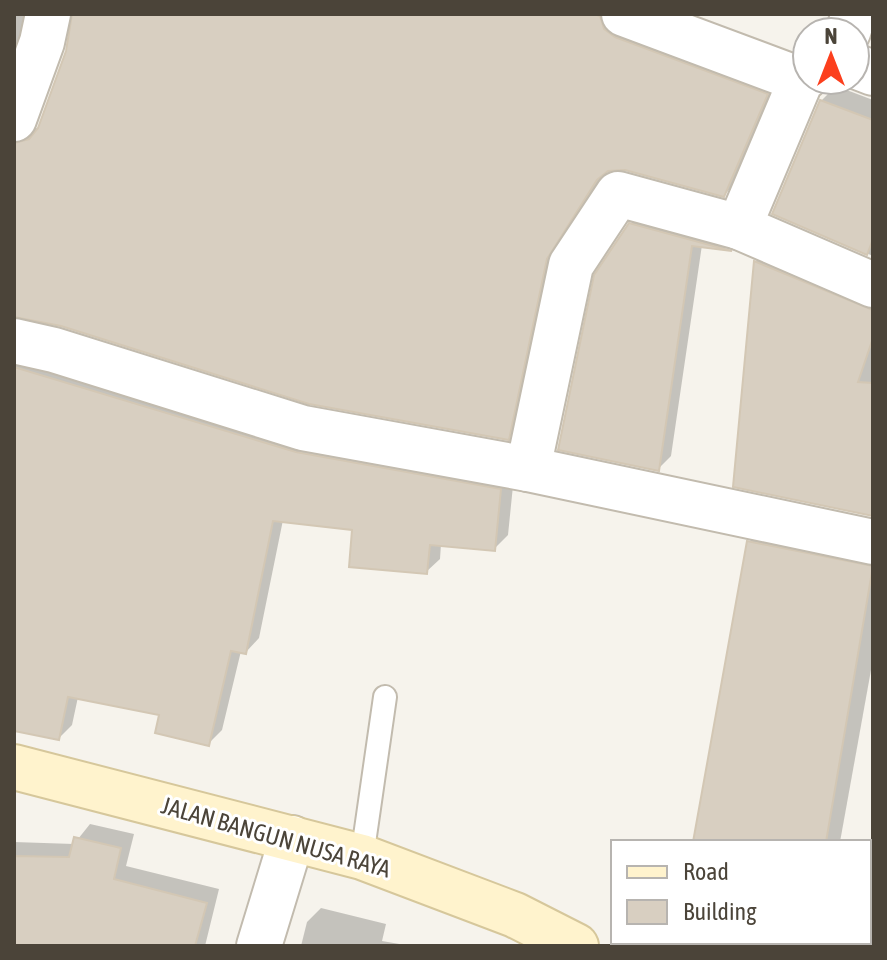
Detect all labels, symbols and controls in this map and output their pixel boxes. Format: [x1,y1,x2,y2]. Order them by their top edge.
north arrow [791,16,871,96]
text: N [825,23,837,49]
street label: JALAN BANGUN NUSA RAYA [158,791,394,883]
legend [611,840,871,944]
text: Road [683,858,729,885]
text: Building [683,898,757,925]

